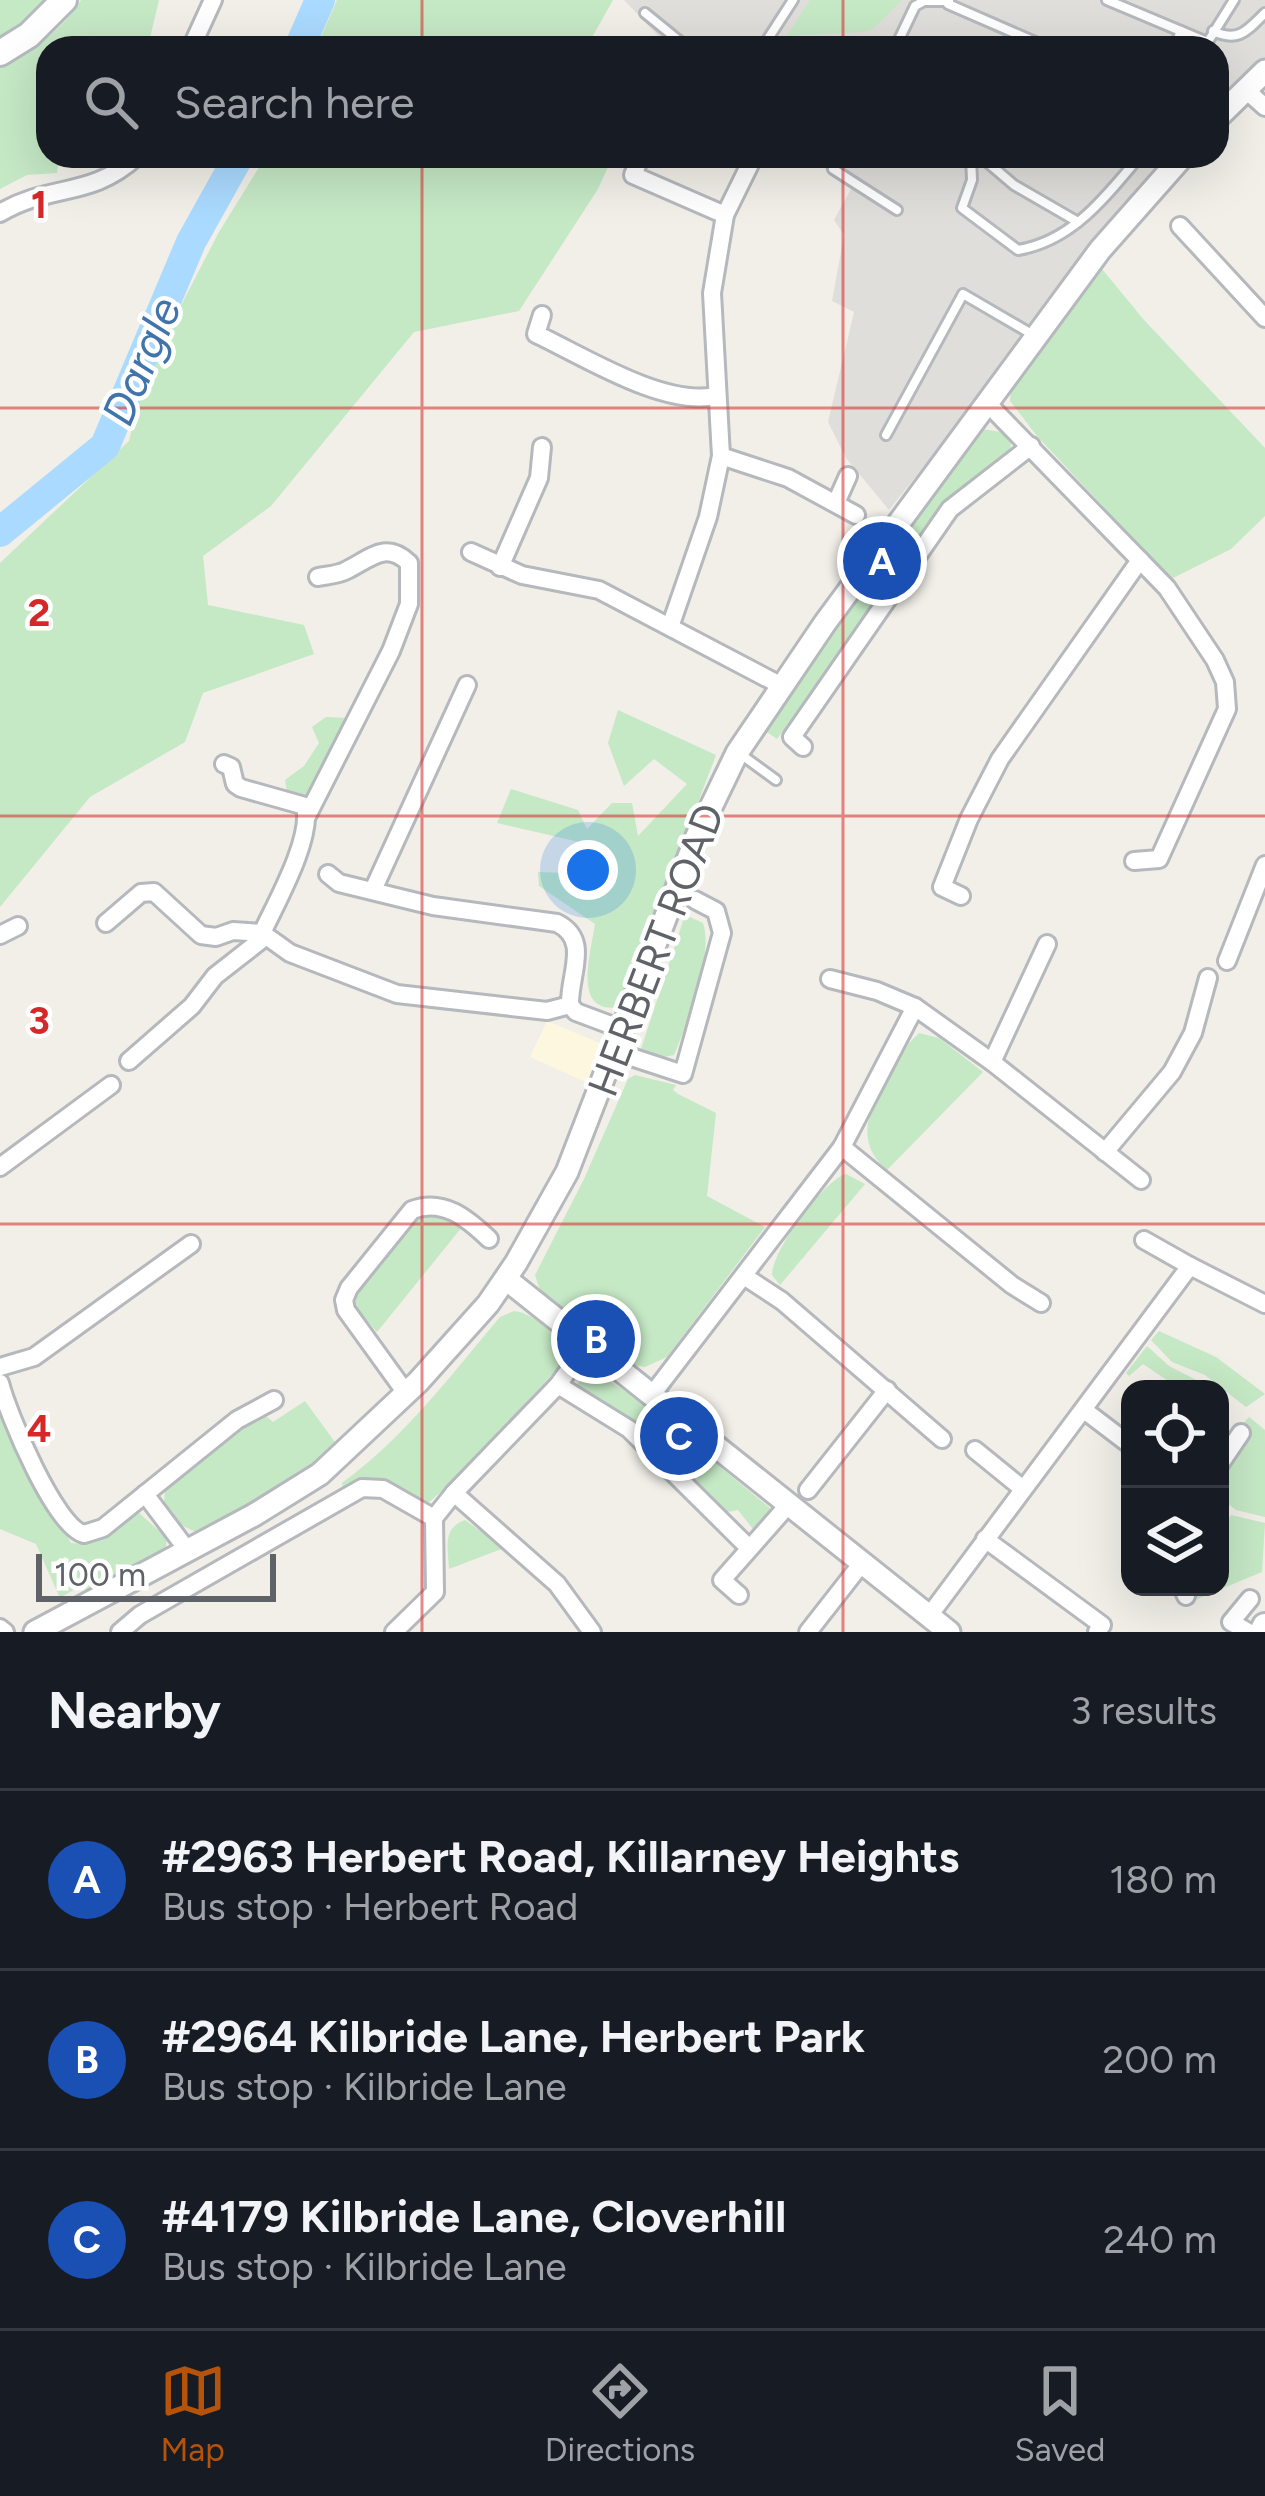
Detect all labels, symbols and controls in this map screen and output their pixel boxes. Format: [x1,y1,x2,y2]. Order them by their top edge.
search box [36,36,1229,168]
icon: search [78,69,144,135]
text: Search here [174,75,414,129]
text: 1 [31,181,47,228]
water label: Dargle [90,289,192,433]
pin: A [843,516,921,606]
text: 2 [28,589,50,636]
street label: HERBERT ROAD [577,797,735,1103]
your location [558,840,618,900]
text: 3 [28,997,50,1044]
pin: B [557,1294,635,1384]
map controls [1121,1380,1229,1596]
button: locate [1121,1380,1229,1488]
pin: C [640,1391,718,1481]
text: 4 [27,1405,51,1452]
button: layers [1121,1488,1229,1596]
scale bar [36,1548,276,1601]
text: 100 m [54,1555,146,1594]
text: Nearby [48,1680,221,1741]
text: 3 results [1070,1687,1217,1734]
text: #2963 Herbert Road, Killarney Heights [162,1829,959,1883]
text: A [73,1856,101,1903]
text: 180 m [1109,1856,1217,1903]
text: Bus stop · Herbert Road [162,1883,578,1930]
text: #2964 Kilbride Lane, Herbert Park [162,2009,865,2063]
text: B [75,2036,99,2083]
text: 200 m [1102,2036,1217,2083]
text: Bus stop · Kilbride Lane [162,2063,567,2110]
text: #4179 Kilbride Lane, Cloverhill [162,2189,786,2243]
text: C [73,2216,101,2263]
text: 240 m [1103,2216,1217,2263]
text: Bus stop · Kilbride Lane [162,2243,567,2290]
tab: Map [160,2358,226,2469]
tab: Directions [545,2358,695,2469]
tab: Saved [1014,2358,1105,2469]

